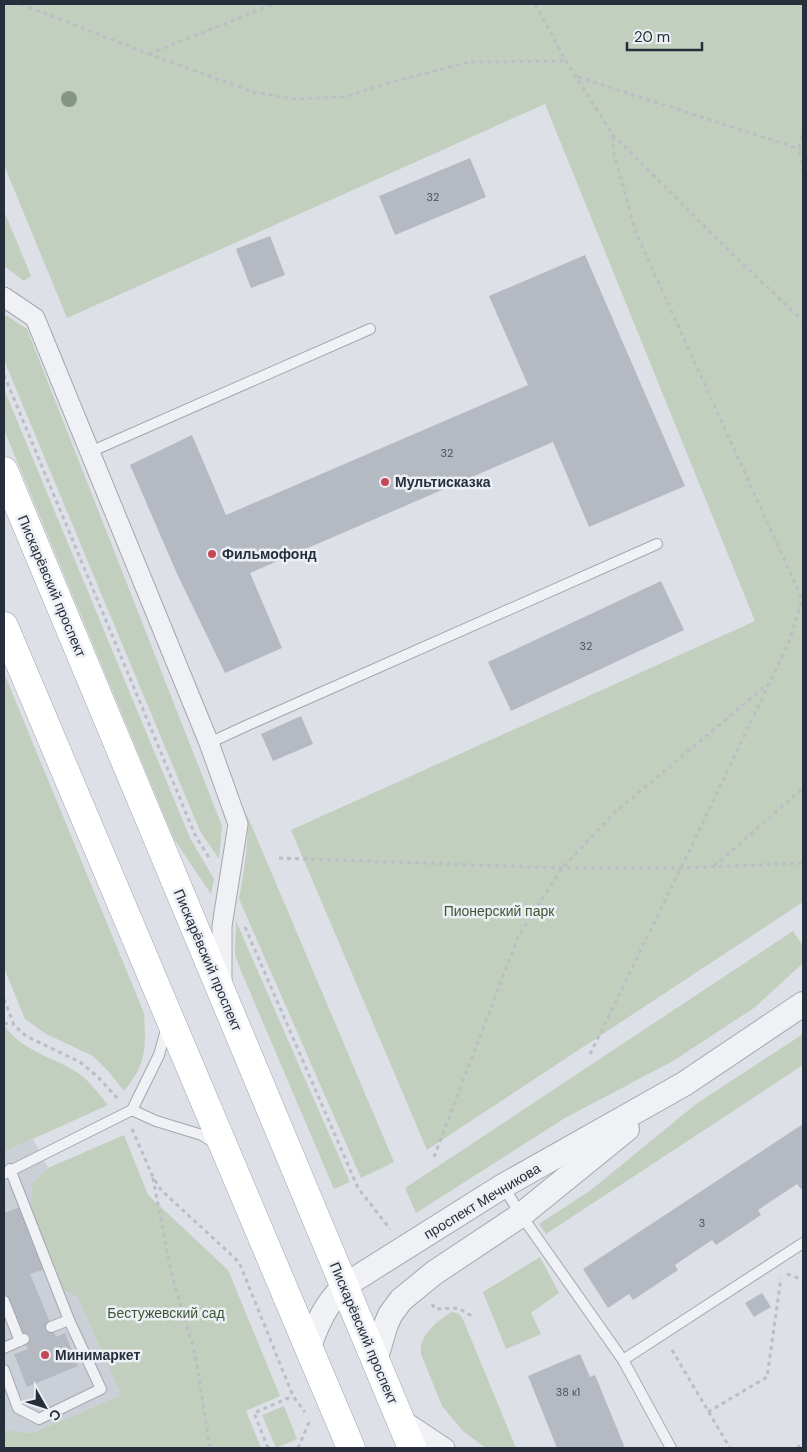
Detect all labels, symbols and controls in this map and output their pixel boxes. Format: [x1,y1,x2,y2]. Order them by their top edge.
scale bar [627,20,702,52]
text: 20 m [634,27,670,47]
house number: 32 [427,190,439,204]
house number: 32 [441,446,453,460]
place label: Мультисказка [395,473,491,491]
marker: Мультисказка [379,476,391,488]
street label: Пискарёвский проспект [14,512,90,660]
place label: Фильмофонд [222,545,317,563]
marker: Фильмофонд [206,548,218,560]
house number: 32 [580,639,592,653]
street label: Пискарёвский проспект [170,886,246,1034]
park label: Пионерский парк [444,902,555,920]
street label: проспект Мечникова [420,1159,544,1243]
house number: 3 [699,1216,705,1230]
street label: Пискарёвский проспект [326,1259,402,1407]
park label: Бестужевский сад [107,1304,225,1322]
place label: Минимаркет [55,1346,140,1364]
marker: Минимаркет [39,1349,51,1361]
north arrow [20,1382,70,1432]
house number: 38 к1 [556,1385,580,1399]
text: С [45,1406,65,1425]

